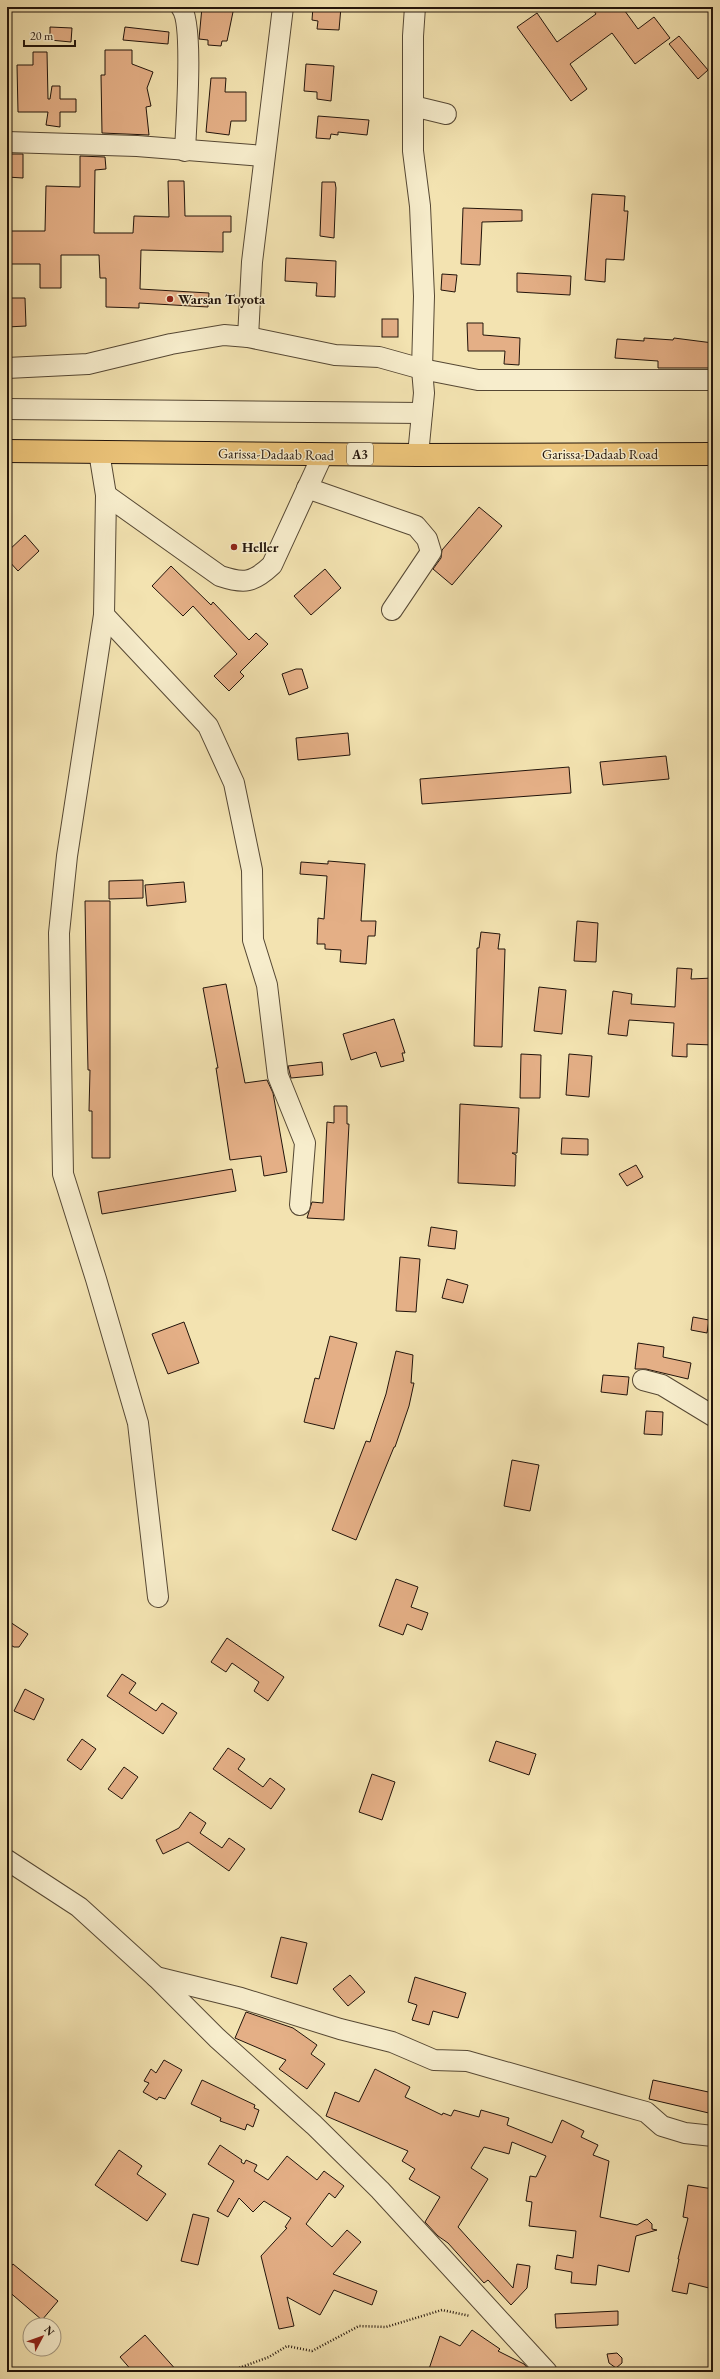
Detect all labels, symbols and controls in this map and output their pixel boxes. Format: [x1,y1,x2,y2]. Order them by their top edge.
scale bar [24,22,75,48]
text: 20 m [30,28,54,44]
place label: Warsan Toyota [178,290,266,308]
marker: Warsan Toyota [165,294,175,304]
road number: A3 [347,443,373,465]
street label: Garissa-Dadaab Road [218,444,335,464]
street label: Garissa-Dadaab Road [542,445,659,463]
place label: Heller [242,538,279,556]
marker: Heller [229,542,239,552]
north arrow [22,2317,62,2357]
text: N [41,2322,58,2338]

